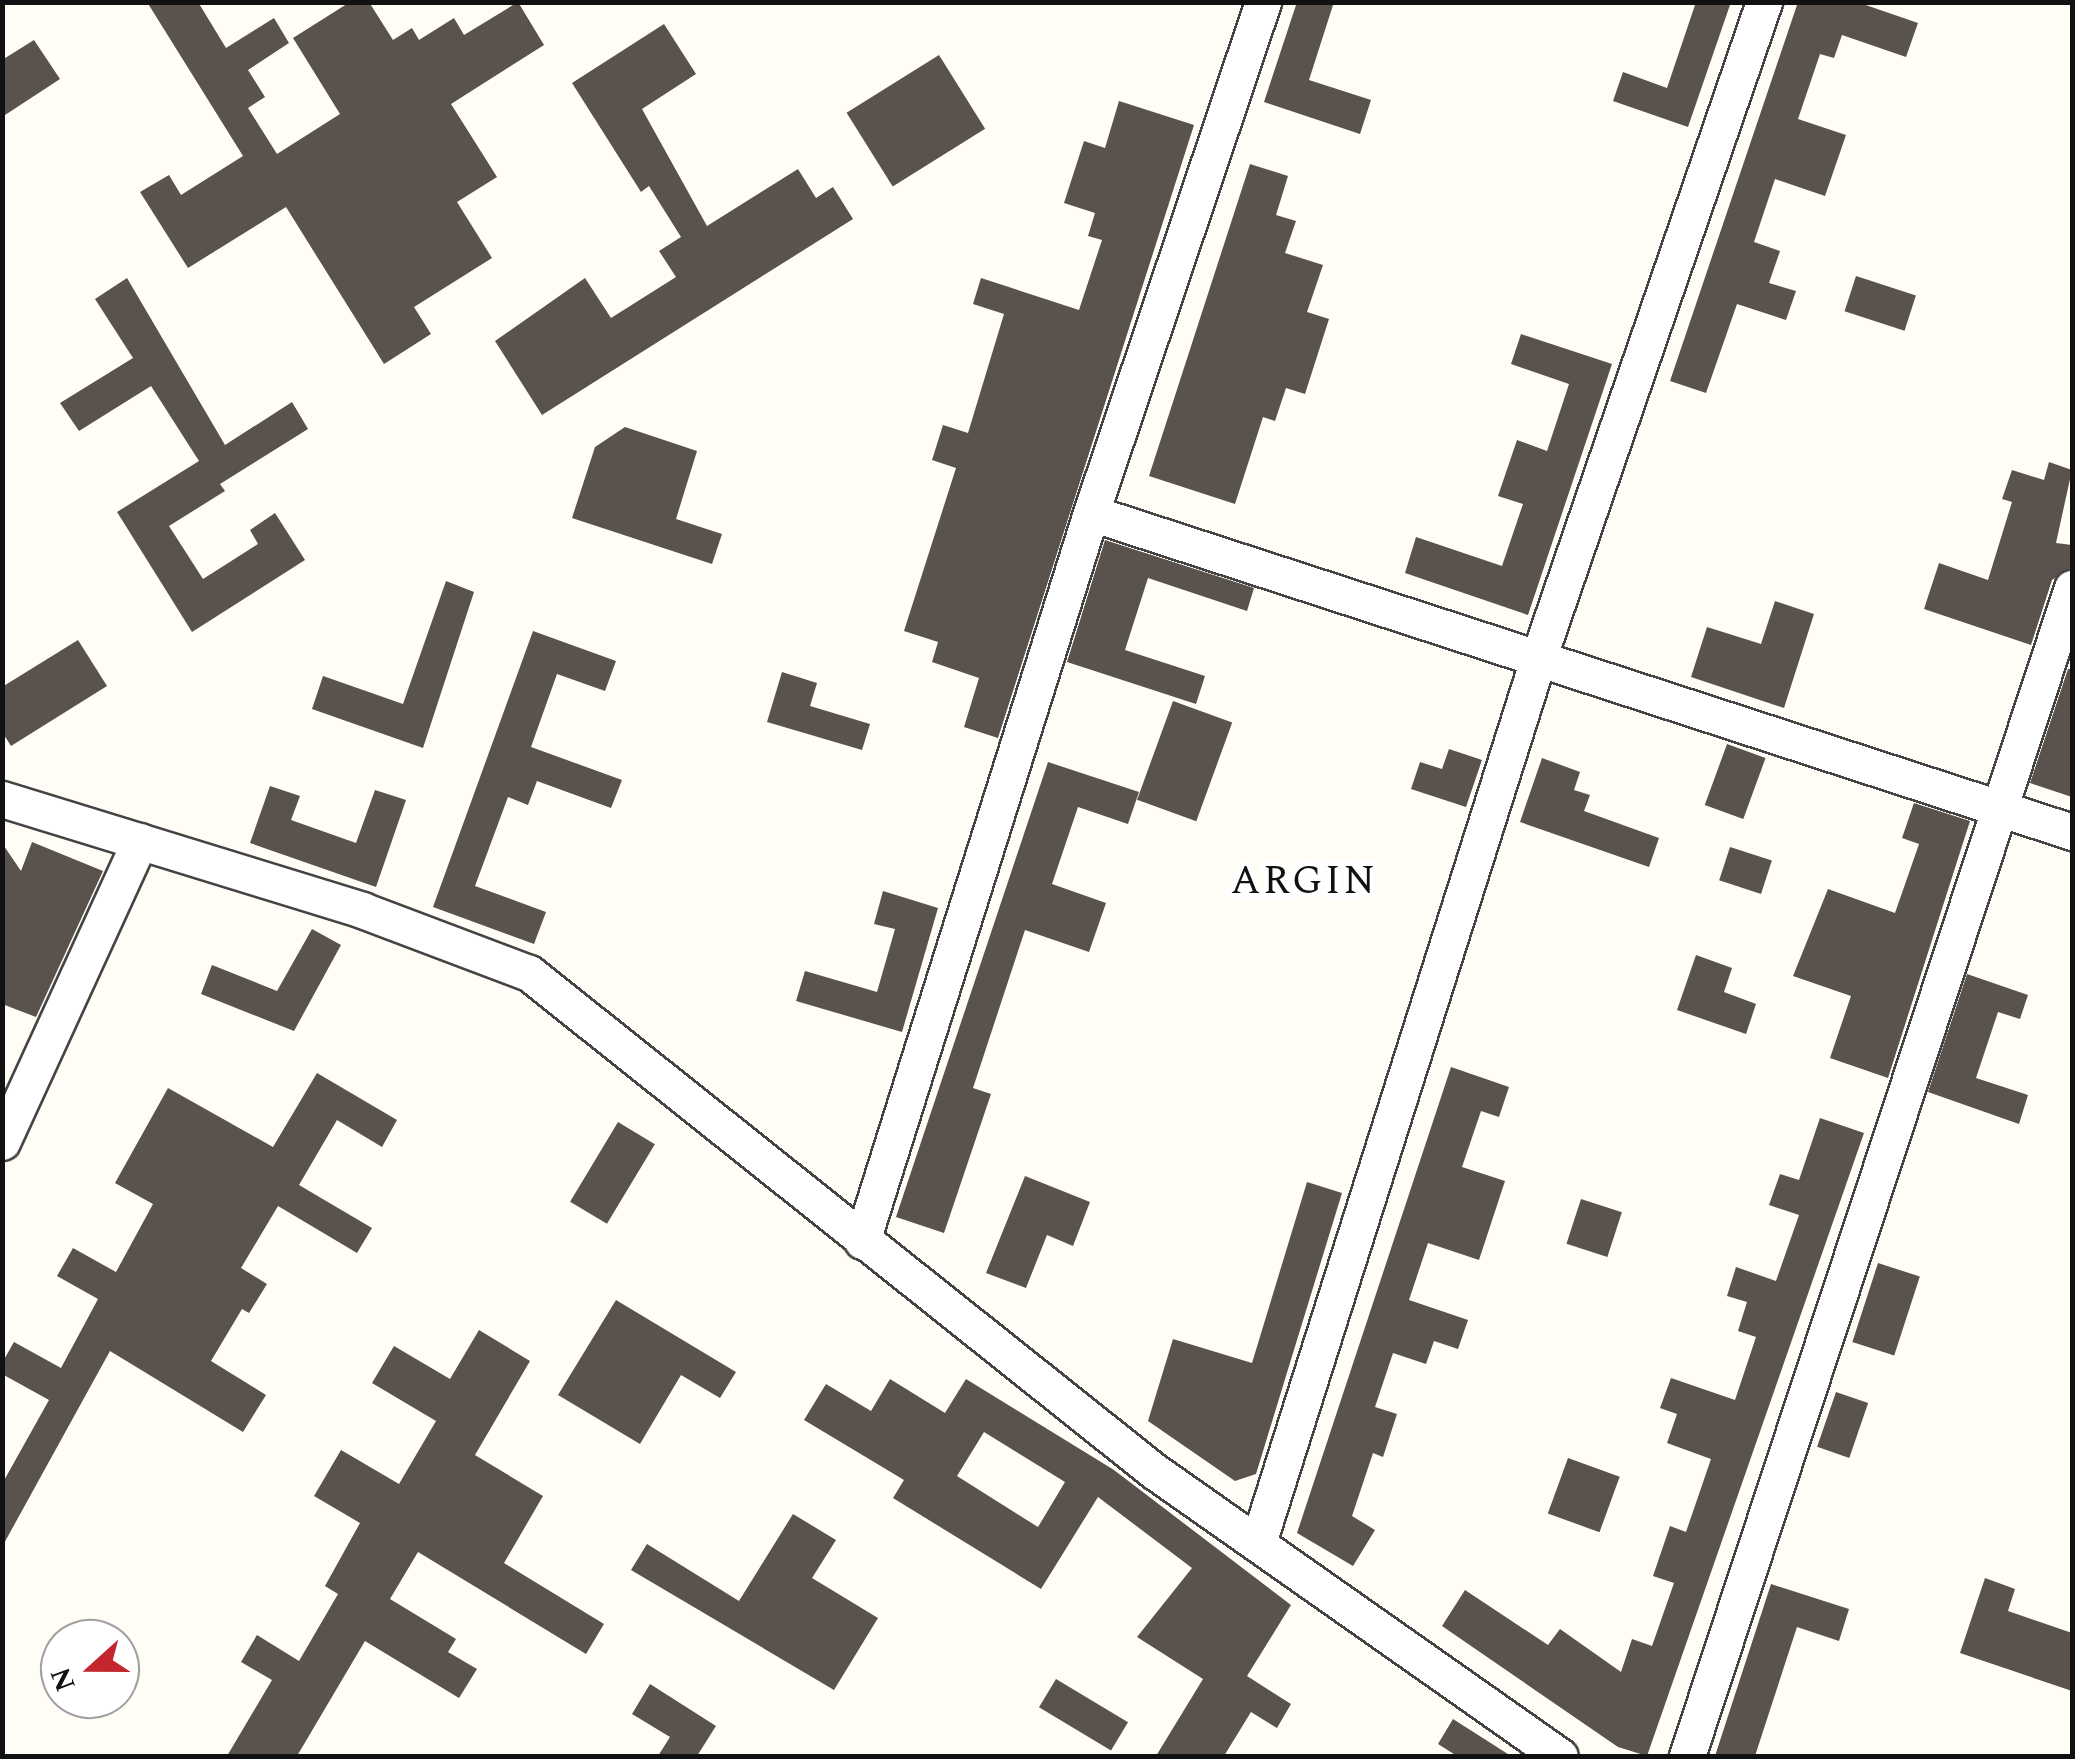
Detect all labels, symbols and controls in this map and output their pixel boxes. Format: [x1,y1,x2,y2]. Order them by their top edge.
district label: ARGIN [1230,858,1378,906]
north arrow [40,1619,140,1719]
text: N [39,1661,88,1698]

